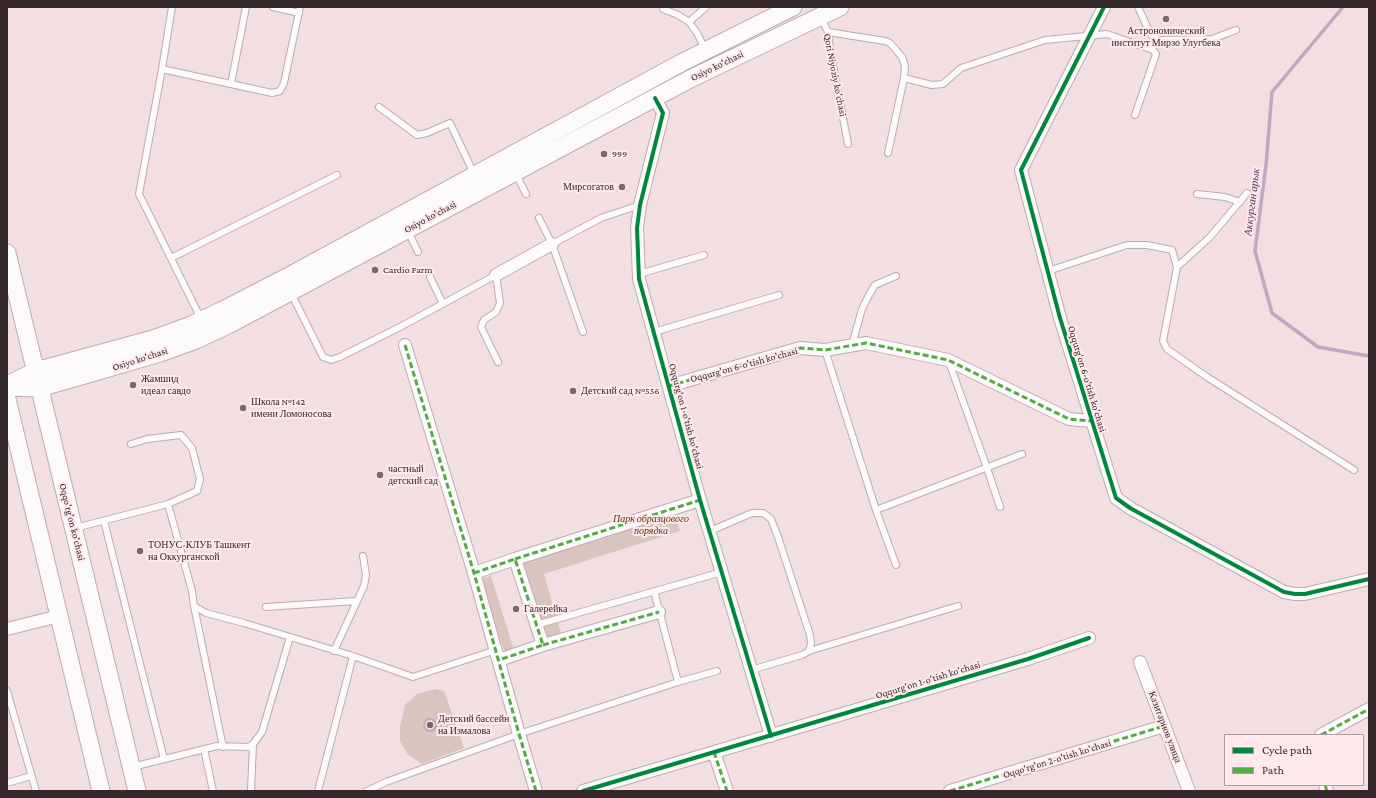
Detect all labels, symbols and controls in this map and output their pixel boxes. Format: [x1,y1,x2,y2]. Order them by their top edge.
marker: Астрономический институт Мирзо Улугбека [1161,14,1171,24]
place label: Астрономический институт Мирзо Улугбека [1111,25,1221,48]
street label: Qori Niyoziy ko'chasi [821,32,849,118]
street label: Osiyo ko'chasi [689,48,745,84]
place label: 999 [612,148,627,160]
marker: 999 [599,149,609,159]
water label: Аккурган арык [1241,167,1263,237]
place label: Мирсогатов [563,181,614,193]
marker: Мирсогатов [617,182,627,192]
street label: Osiyo ko'chasi [402,198,458,236]
place label: Cardio Farm [383,264,432,276]
marker: Cardio Farm [370,265,380,275]
street label: Oqqurg'on 6-o'tish ko'chasi [1065,324,1109,434]
street label: Osiyo ko'chasi [111,344,169,374]
street label: Oqqurg'on 6-o'tish ko'chasi [689,345,799,385]
street label: Oqqurg'on 1-o'tish ko'chasi [666,362,706,470]
place label: Жамшид идеал савдо [141,373,191,396]
marker: Жамшид идеал савдо [128,380,138,390]
place label: Детский сад №556 [581,385,659,397]
marker: Детский сад №556 [568,386,578,396]
place label: Школа №142 имени Ломоносова [251,396,331,420]
marker: Школа №142 имени Ломоносова [238,403,248,413]
place label: частный детский сад [388,463,438,486]
marker: частный детский сад [375,470,385,480]
street label: Oqqo'rg'on ko'chasi [57,482,87,562]
park label: Парк образцового порядка [613,513,689,536]
place label: ТОНУС-КЛУБ Ташкент на Оккурганской [148,539,251,562]
marker: ТОНУС-КЛУБ Ташкент на Оккурганской [135,546,145,556]
place label: Галерейка [524,603,567,615]
marker: Галерейка [511,604,521,614]
street label: Oqqurg'on 1-o'tish ko'chasi [874,658,982,702]
street label: Казитарнов улица [1146,689,1184,765]
place label: Детский бассейн на Измалова [438,713,509,736]
marker: Детский бассейн на Измалова [425,720,435,730]
legend [1224,734,1364,786]
street label: Oqqo'rg'on 2-o'tish ko'chasi [1002,737,1112,781]
text: Cycle path [1262,743,1312,757]
text: Path [1262,763,1284,777]

